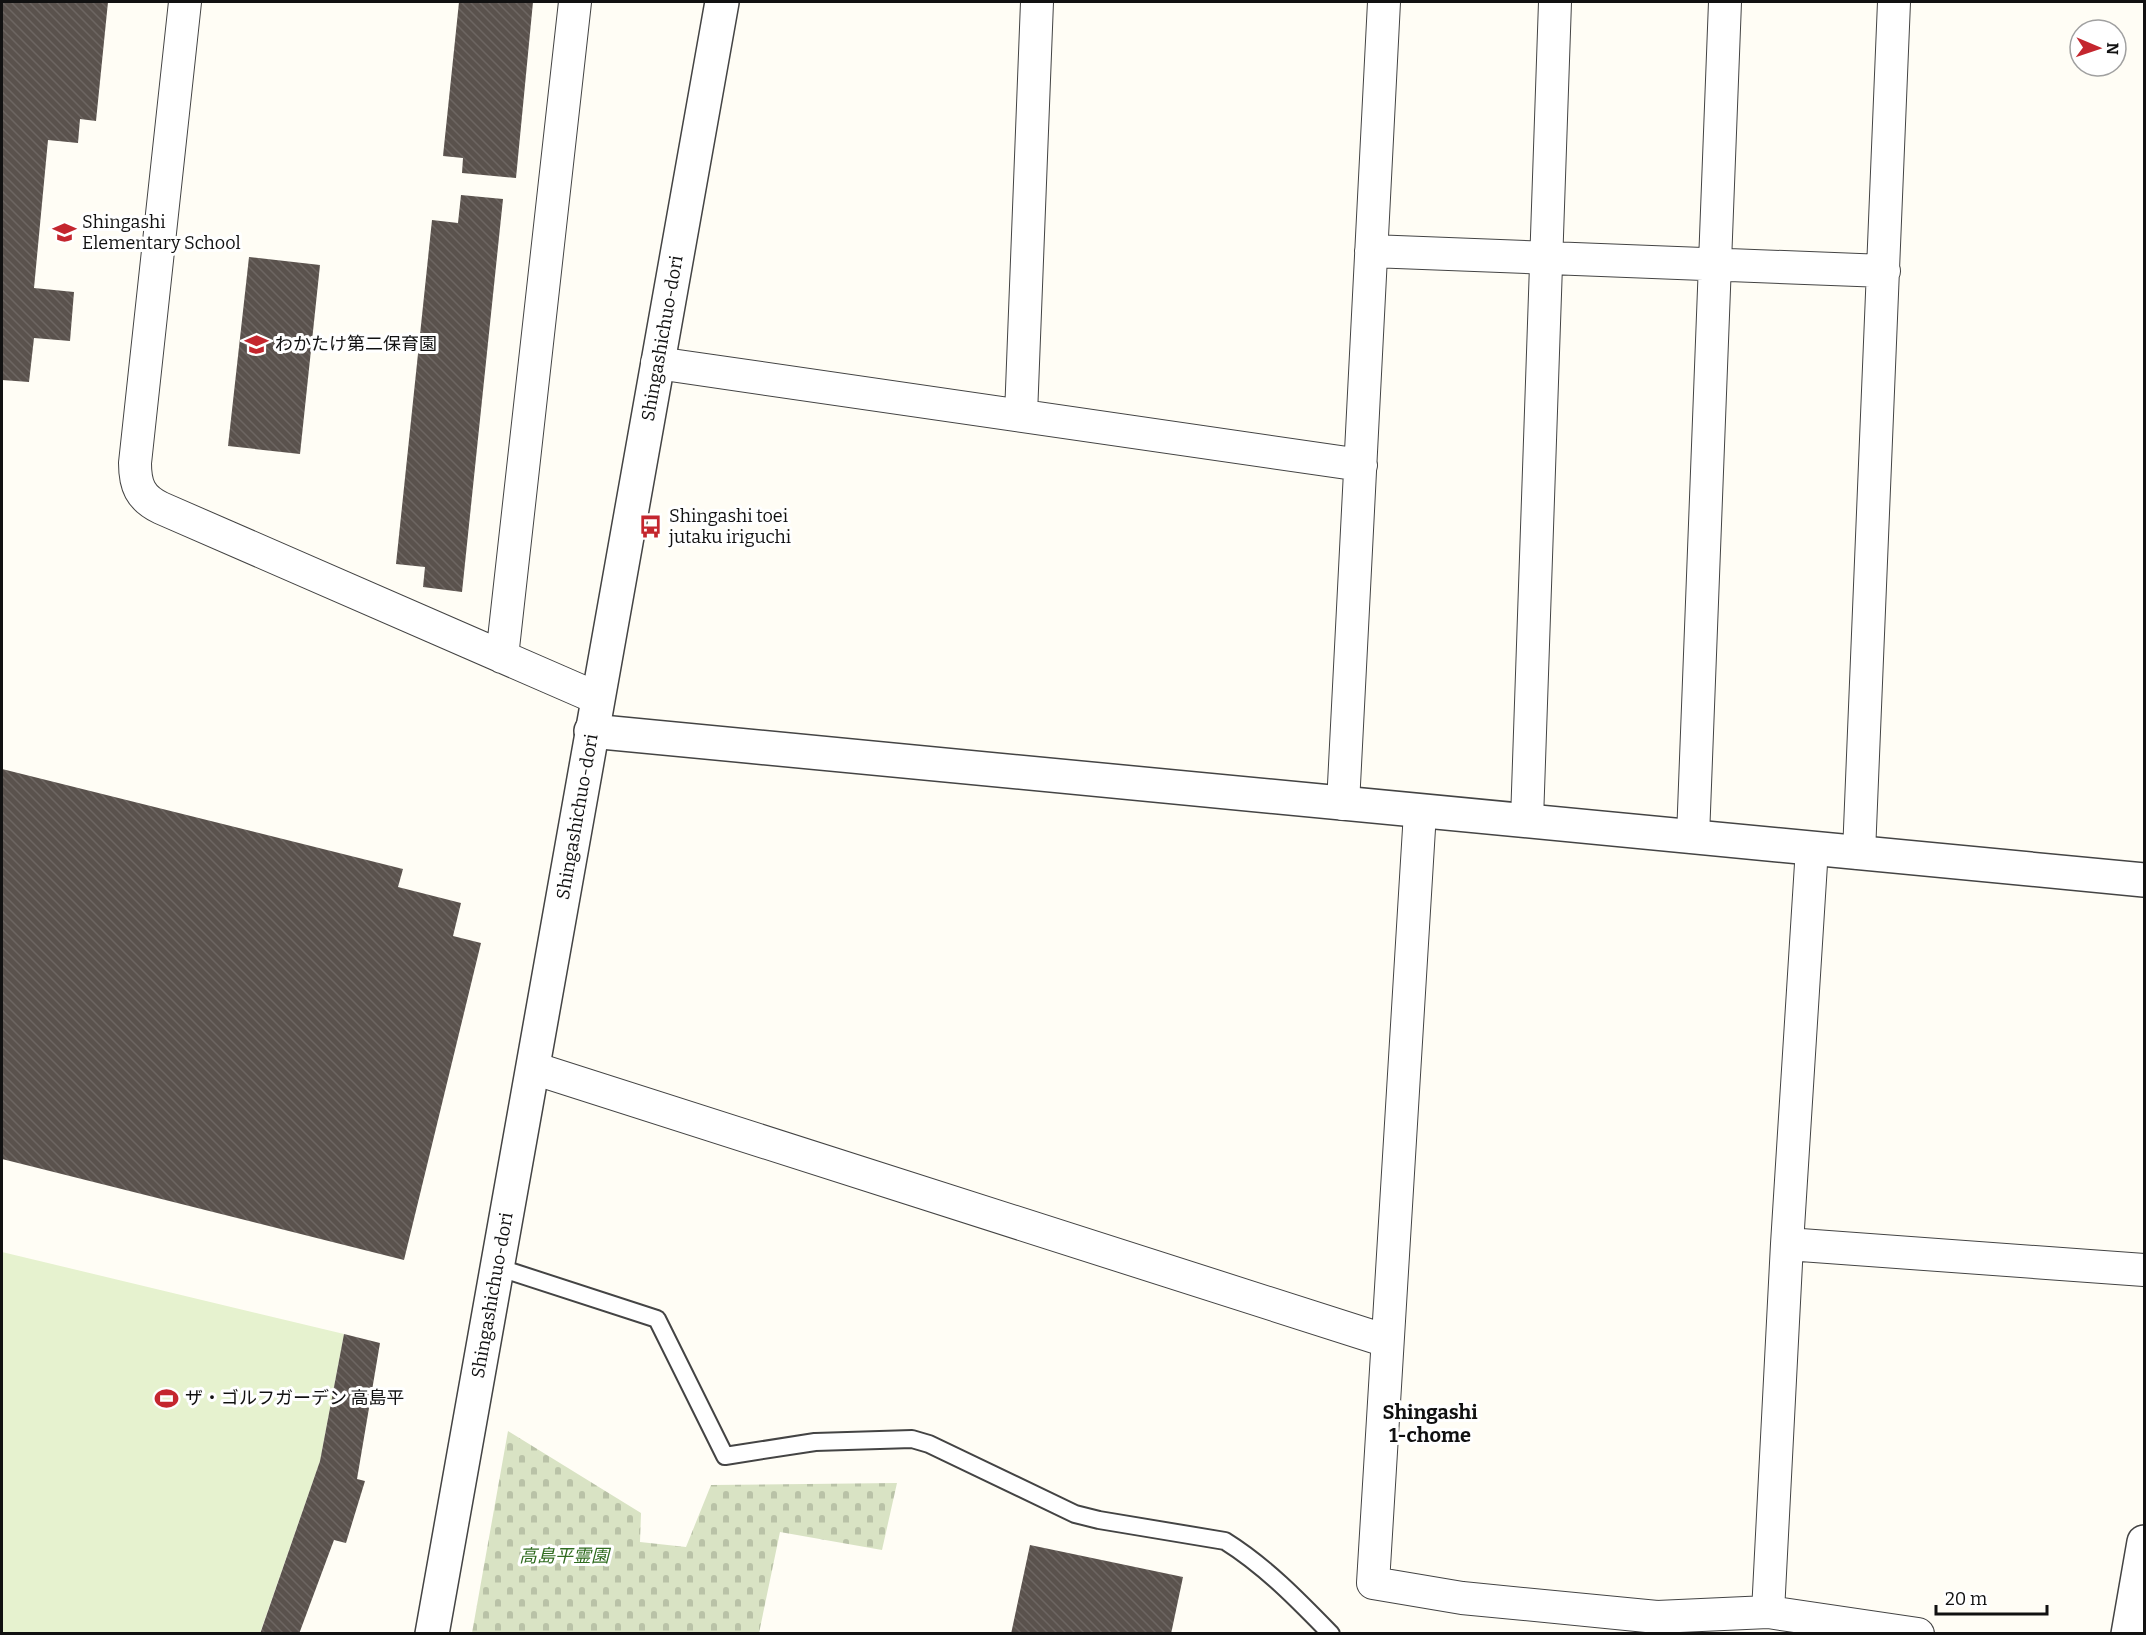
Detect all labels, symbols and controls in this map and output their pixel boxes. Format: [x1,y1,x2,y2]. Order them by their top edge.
north arrow [2068,18,2128,78]
text: N [2103,42,2122,55]
place label: Shingashi Elementary School [82,211,241,254]
school or university icon: Shingashi Elementary School [51,219,77,245]
street label: Shingashichuo-dori [637,254,688,423]
school or university icon: わかたけ第二保育園 [244,331,270,357]
place label: わかたけ第二保育園 [275,333,437,355]
place label: Shingashi toei jutaku iriguchi [668,505,791,548]
bus stop icon: Shingashi toei jutaku iriguchi [638,513,664,539]
street label: Shingashichuo-dori [552,732,603,901]
street label: Shingashichuo-dori [467,1211,518,1380]
sports icon: ザ・ゴルフガーデン 高島平 [154,1385,180,1411]
place label: ザ・ゴルフガーデン 高島平 [185,1387,405,1409]
district label: Shingashi 1-chome [1382,1400,1478,1447]
park label: 高島平霊園 [519,1545,612,1567]
scale bar [1936,1578,2047,1616]
text: 20 m [1945,1588,1987,1610]

